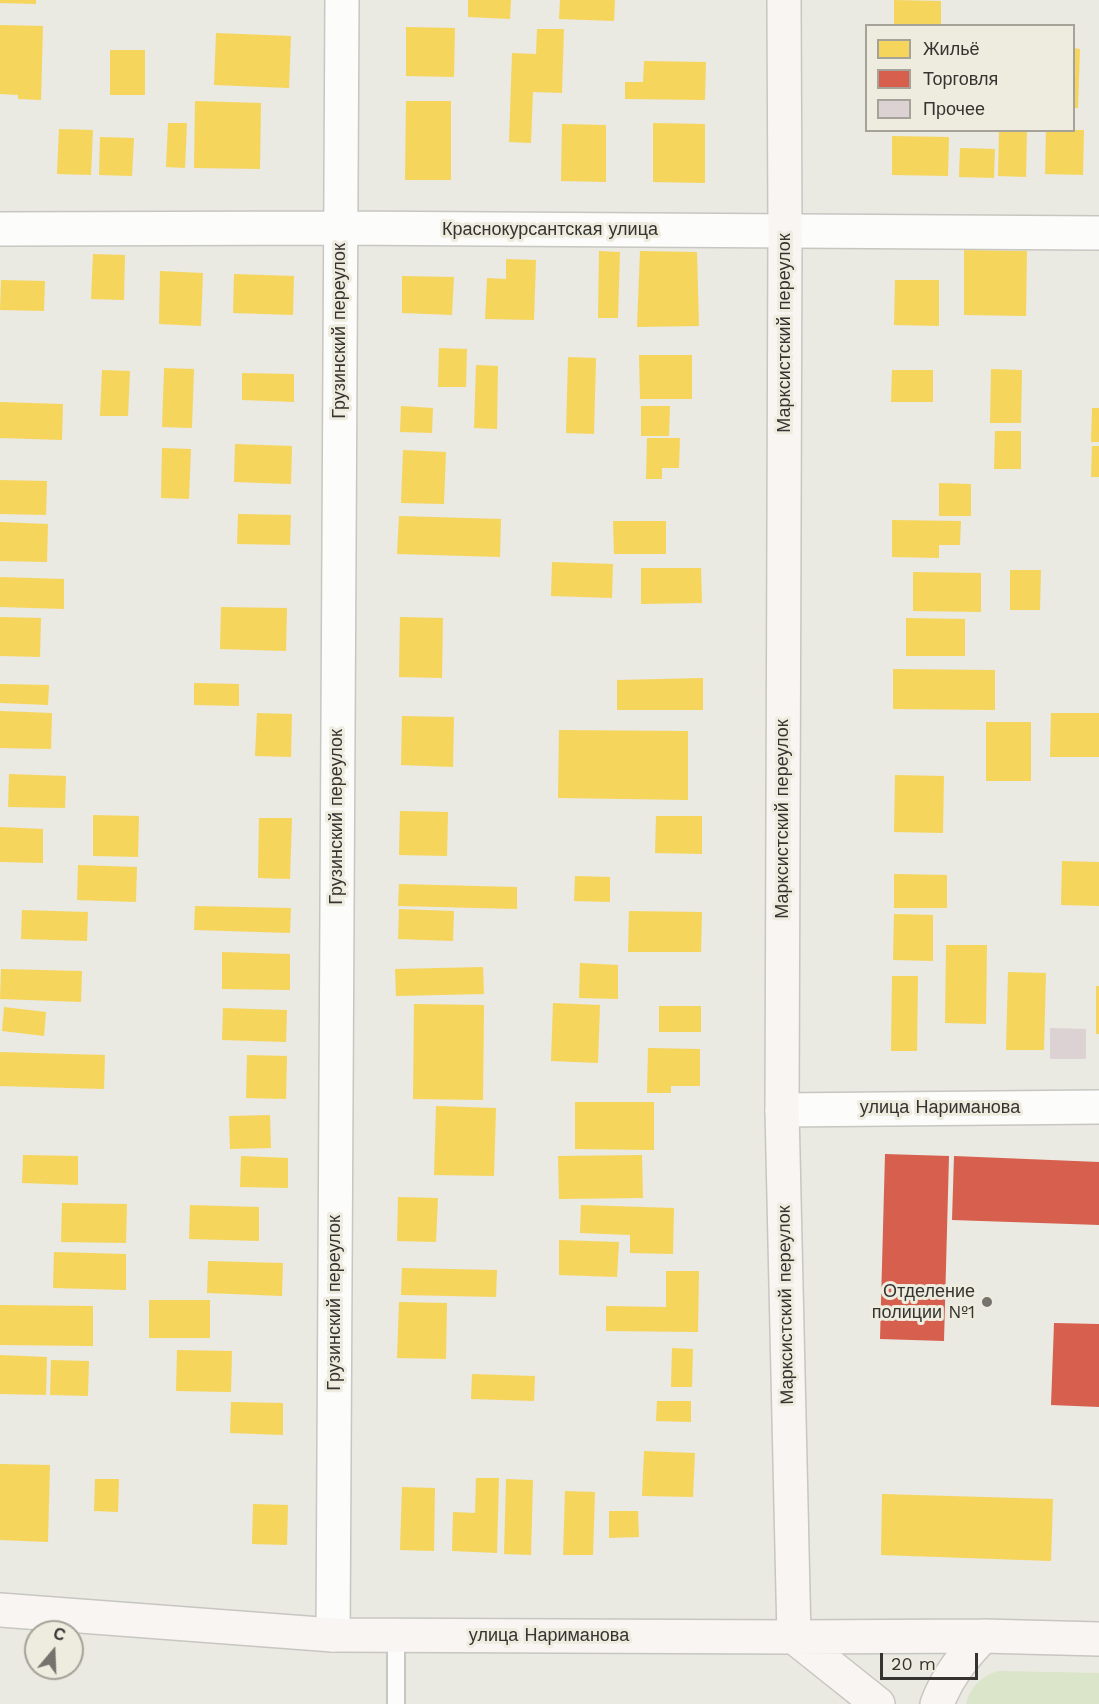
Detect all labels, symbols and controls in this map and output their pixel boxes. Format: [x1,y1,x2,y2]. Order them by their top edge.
legend [865,24,1075,132]
text: Жильё [923,38,980,59]
text: Торговля [923,68,998,89]
text: Прочее [923,98,985,119]
street label: Краснокурсантская улица [442,219,658,241]
street label: Марксистский переулок [774,233,796,433]
street label: Грузинский переулок [329,243,351,419]
street label: Марксистский переулок [772,719,794,919]
street label: Грузинский переулок [326,729,348,905]
street label: улица Нариманова [860,1097,1020,1119]
street label: Марксистский переулок [773,1205,799,1405]
street label: Грузинский переулок [324,1215,346,1391]
place label: Отделение полиции №1 [872,1281,975,1324]
marker: Отделение полиции №1 [980,1295,994,1309]
north arrow [24,1620,84,1680]
text: С [51,1624,68,1645]
street label: улица Нариманова [469,1625,629,1647]
scale bar [883,1641,980,1679]
text: 20 m [891,1653,936,1674]

